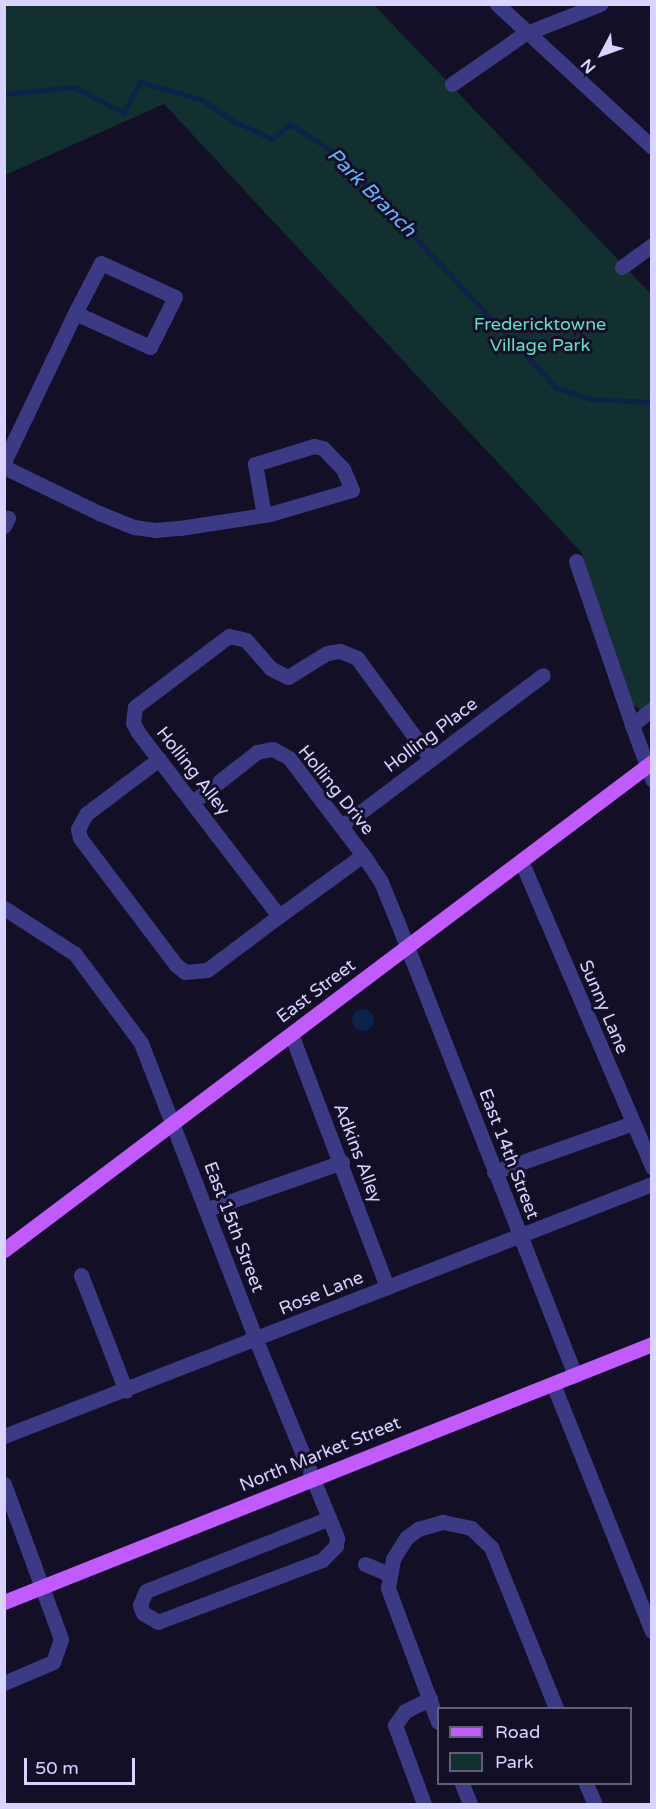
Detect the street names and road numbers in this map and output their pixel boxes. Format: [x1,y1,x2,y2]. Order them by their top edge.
street label: Holling Place [380,693,482,777]
street label: Holling Alley [152,722,234,820]
street label: Holling Drive [293,741,379,839]
street label: East Street [272,954,360,1028]
street label: Sunny Lane [575,957,633,1057]
street label: East 14th Street [474,1086,544,1222]
street label: Adkins Alley [329,1100,387,1206]
street label: East 15th Street [199,1159,269,1295]
street label: Rose Lane [276,1266,366,1320]
street label: North Market Street [236,1412,404,1496]

